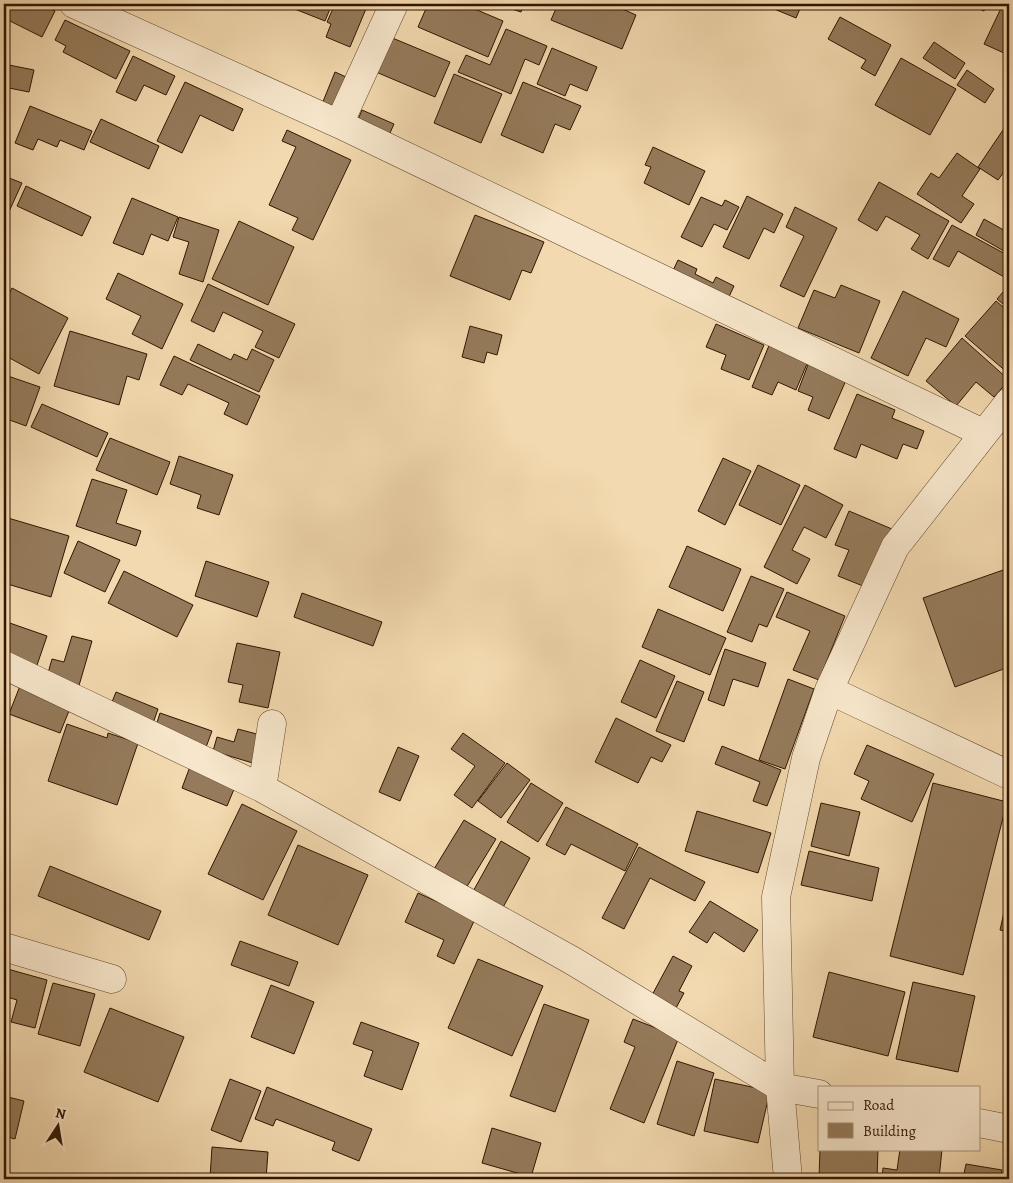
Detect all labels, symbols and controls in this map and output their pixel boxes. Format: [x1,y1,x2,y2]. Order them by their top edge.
legend [818,1086,980,1150]
text: Road [863,1095,895,1115]
north arrow [32,1100,82,1150]
text: N [54,1103,68,1124]
text: Building [863,1121,916,1141]

